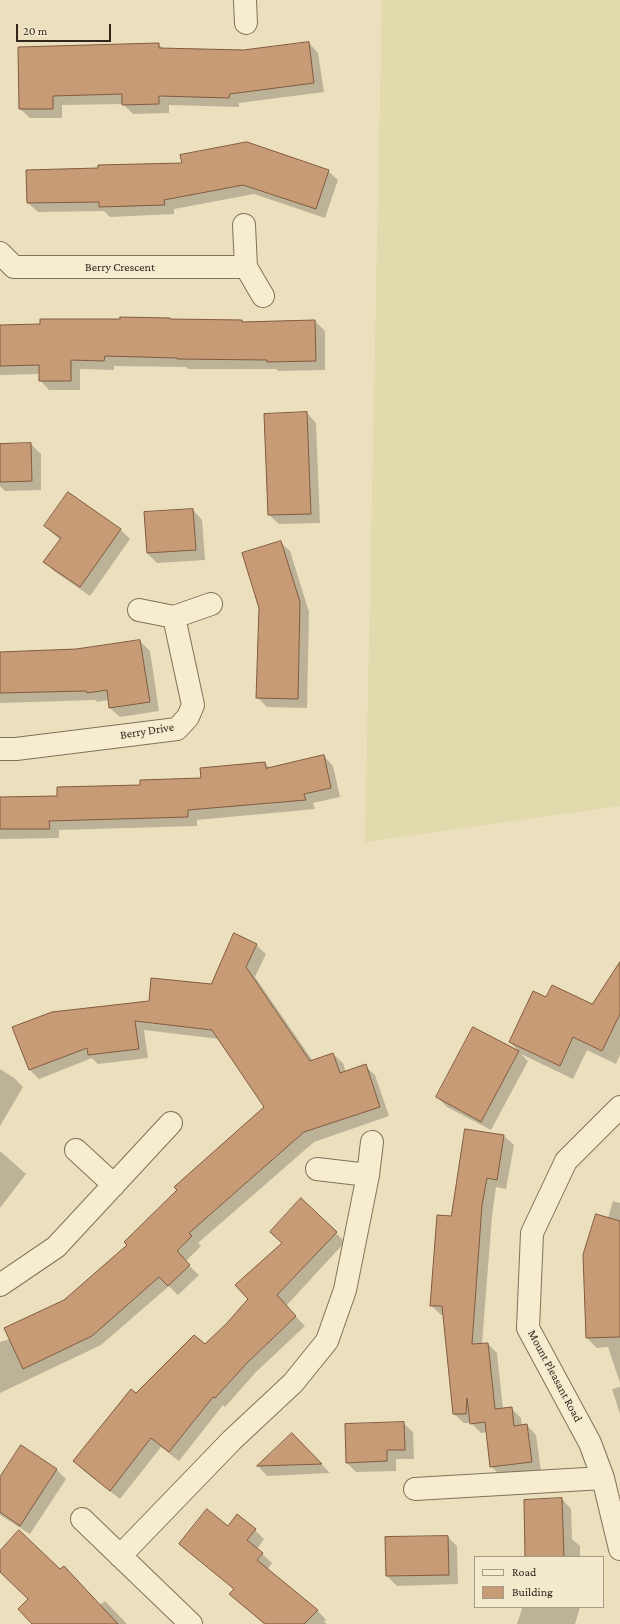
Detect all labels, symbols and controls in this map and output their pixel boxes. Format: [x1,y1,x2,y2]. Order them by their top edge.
scale bar [18,16,113,42]
text: 20 m [23,24,47,38]
street label: Berry Crescent [85,260,155,274]
street label: Berry Drive [119,720,175,742]
street label: Mount Pleasant Road [525,1327,585,1425]
legend [474,1556,604,1608]
text: Road [512,1565,536,1579]
text: Building [512,1585,553,1599]

